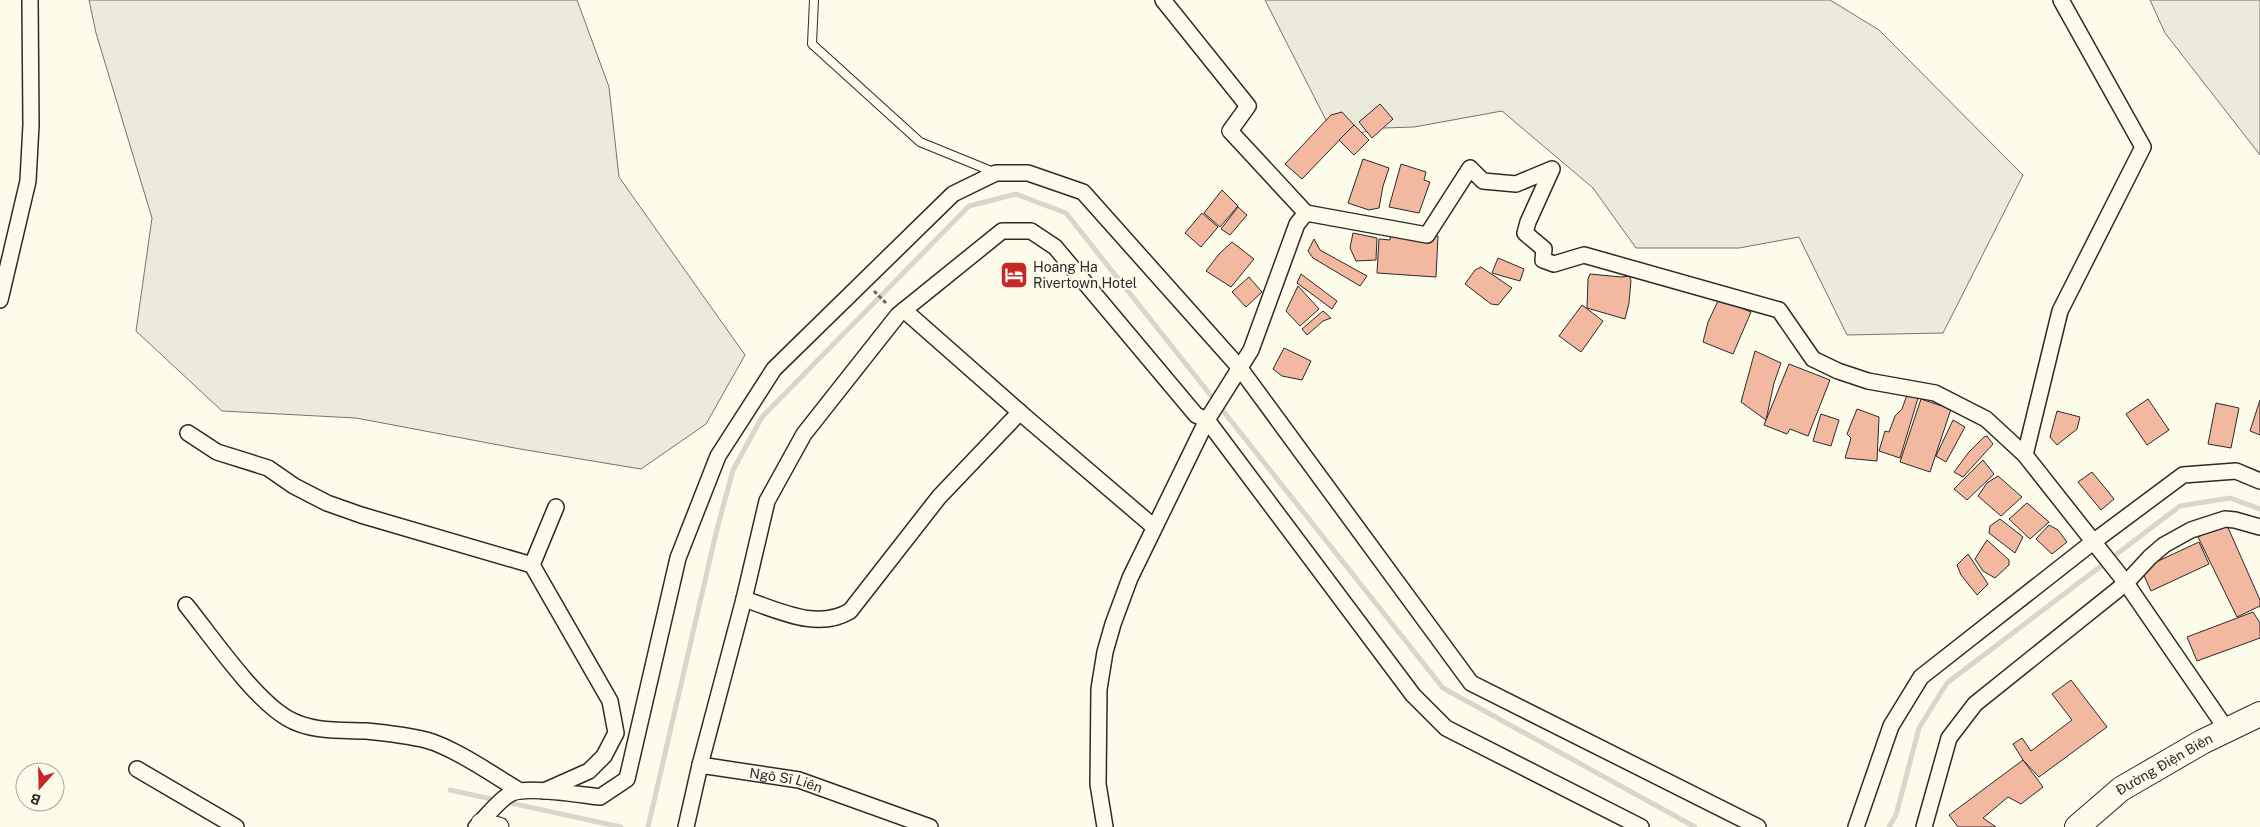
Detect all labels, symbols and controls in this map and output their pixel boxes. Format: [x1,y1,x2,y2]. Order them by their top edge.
place label: Hoang Ha Rivertown Hotel [1033,259,1137,291]
hotel icon: Hoang Ha Rivertown Hotel [999,260,1029,290]
street label: Đường Điện Biên [2113,730,2215,798]
north arrow [15,762,65,812]
street label: Ngô Sĩ Liên [748,765,825,796]
text: B [28,790,43,808]

